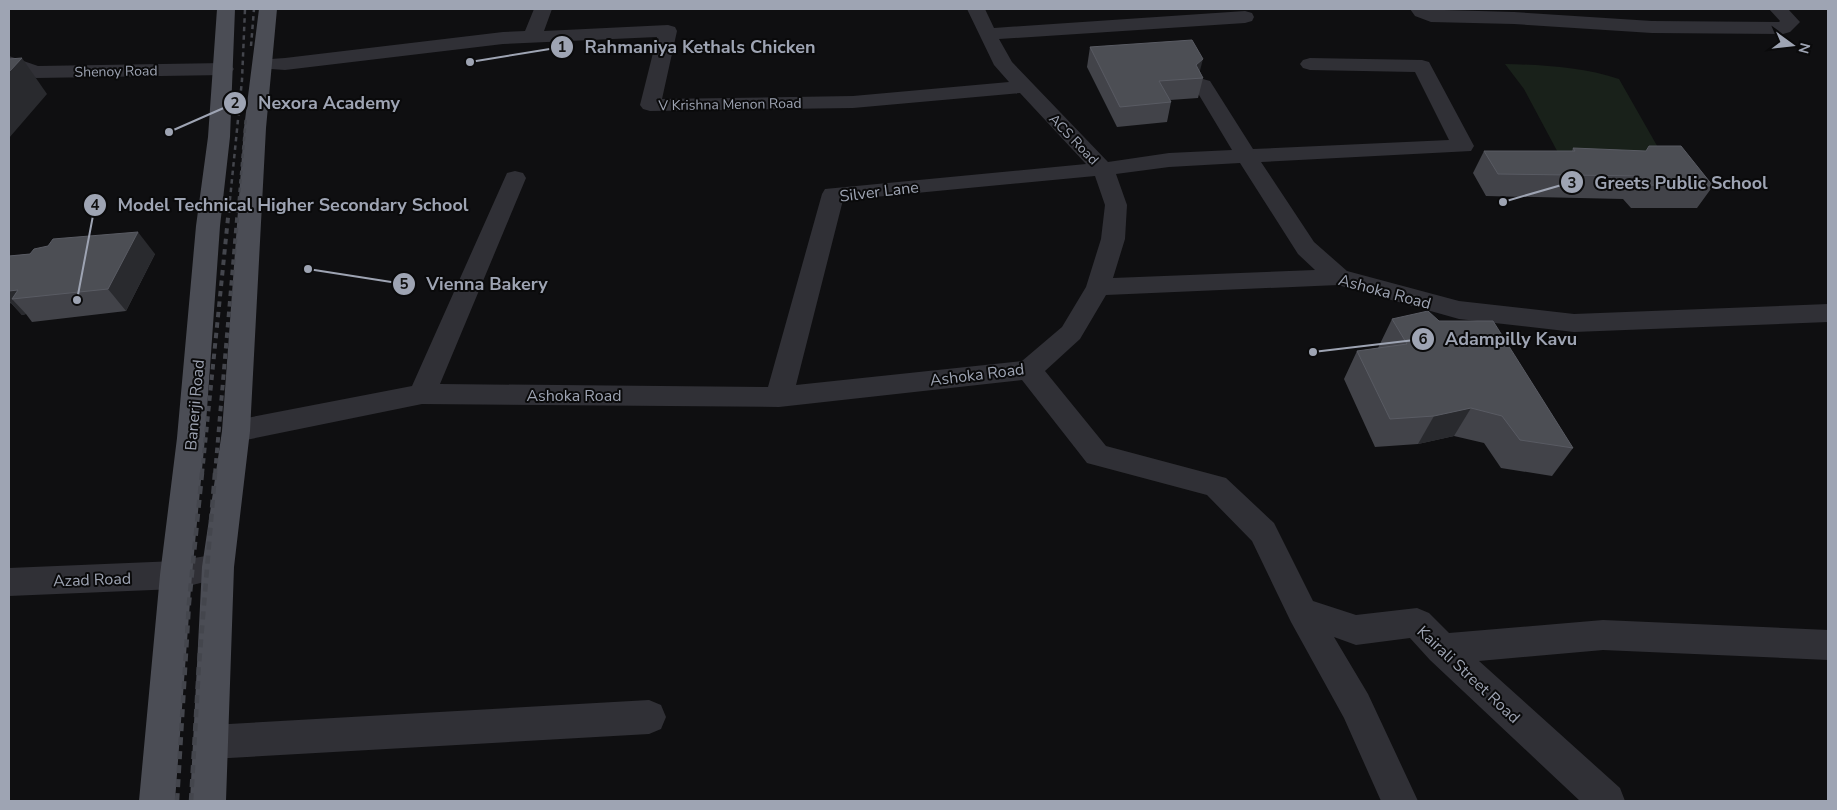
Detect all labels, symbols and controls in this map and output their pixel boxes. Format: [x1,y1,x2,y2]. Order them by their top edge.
north arrow [1767,20,1817,70]
callout: Rahmaniya Kethals Chicken [550,30,826,63]
text: Rahmaniya Kethals Chicken [585,35,816,59]
text: 1 [557,37,567,57]
text: N [1794,41,1815,56]
street label: Shenoy Road [74,61,158,82]
callout: Nexora Academy [223,87,410,120]
text: Nexora Academy [258,91,401,115]
text: 2 [230,93,240,113]
street label: V Krishna Menon Road [657,94,802,115]
street label: ACS Road [1045,110,1103,169]
callout: Greets Public School [1560,166,1778,199]
text: Greets Public School [1594,171,1768,195]
text: 3 [1567,173,1577,193]
street label: Silver Lane [838,176,920,208]
callout: Model Technical Higher Secondary School [82,189,478,222]
text: Model Technical Higher Secondary School [117,193,469,217]
text: 4 [90,195,100,215]
callout: Vienna Bakery [391,267,557,300]
street label: Ashoka Road [1336,269,1433,315]
text: Vienna Bakery [425,272,548,296]
text: 5 [399,274,409,294]
callout: Adampilly Kavu [1410,322,1587,355]
text: Adampilly Kavu [1445,327,1577,351]
text: 6 [1418,329,1428,349]
street label: Ashoka Road [929,358,1026,392]
street label: Banerji Road [180,359,210,452]
street label: Ashoka Road [527,385,621,407]
street label: Azad Road [53,568,131,592]
street label: Kairali Street Road [1412,621,1525,728]

